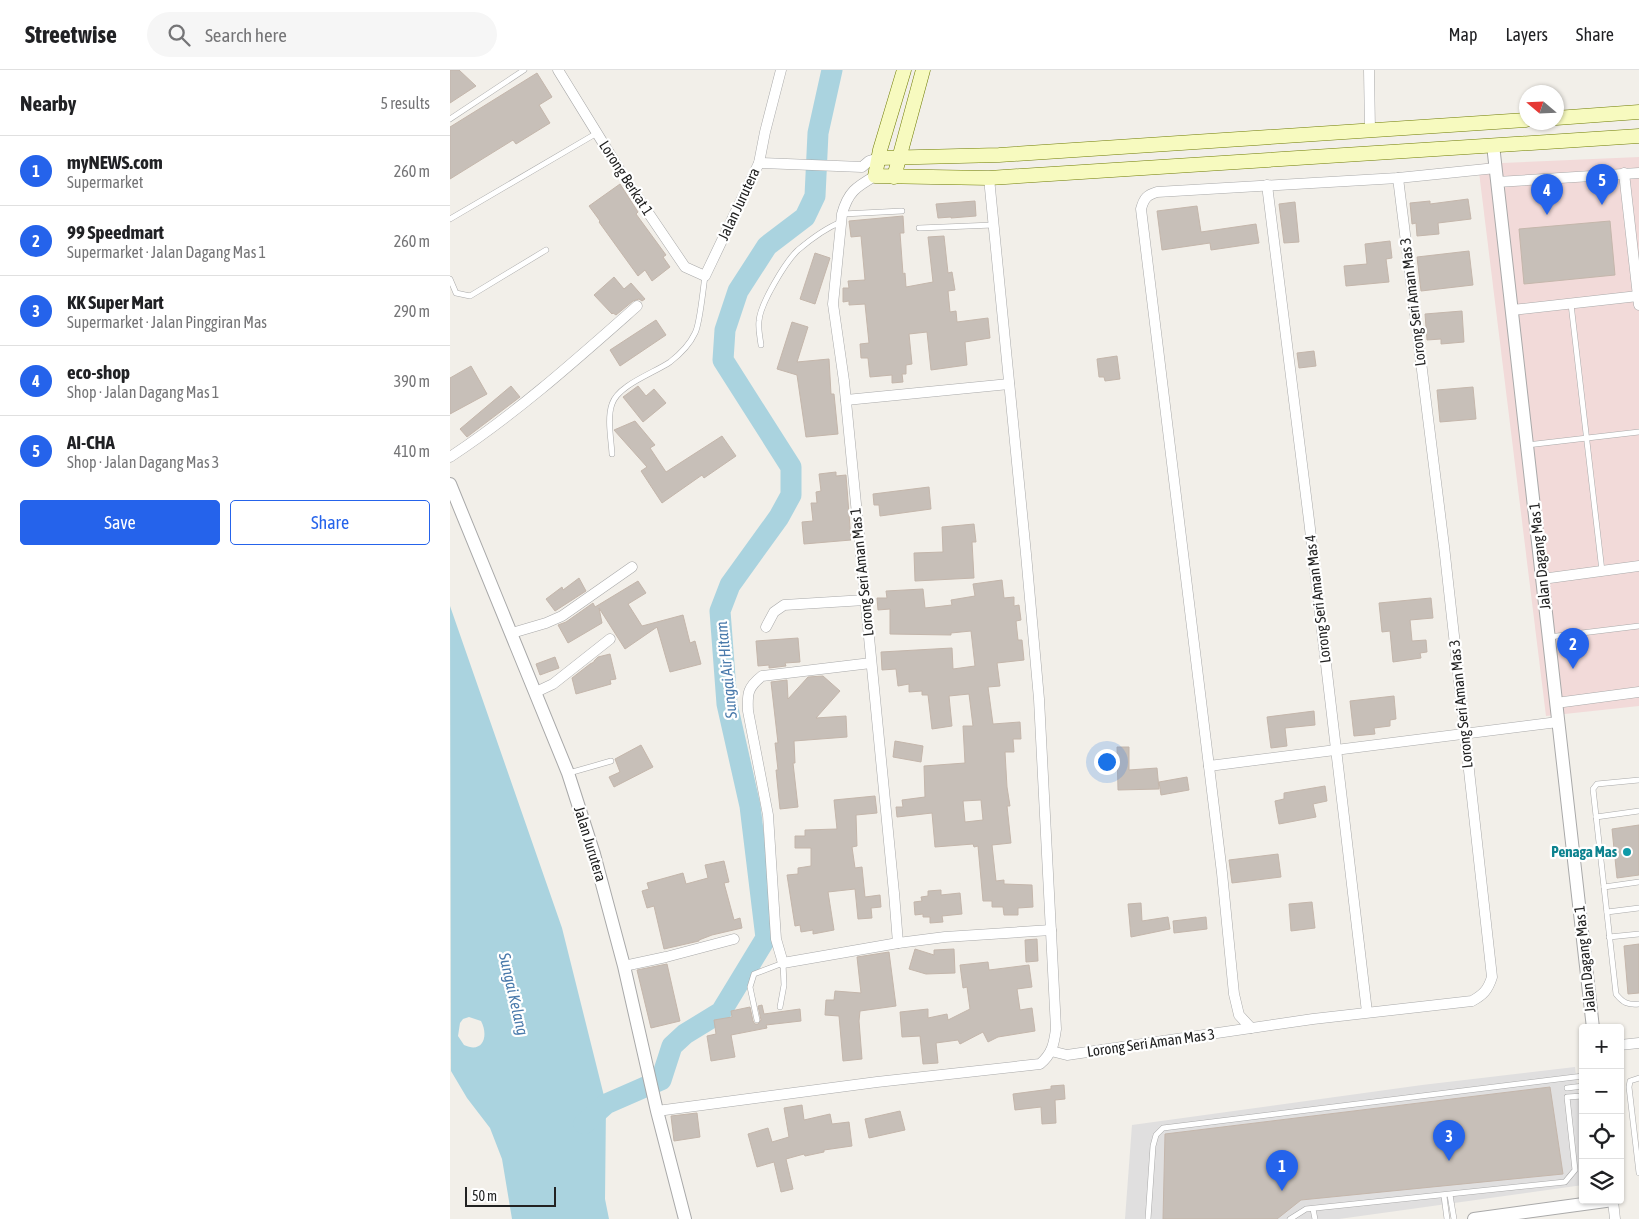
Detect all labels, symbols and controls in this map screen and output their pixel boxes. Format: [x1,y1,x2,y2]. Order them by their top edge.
search box [147,12,497,57]
text: Streetwise [25,21,117,48]
icon: search [165,21,193,49]
text: Search here [205,24,287,46]
text: Map [1448,24,1477,45]
text: Layers [1505,24,1548,45]
text: Share [1576,24,1614,45]
north arrow [1519,85,1564,130]
text: Nearby [20,91,76,115]
text: 5 results [380,94,430,112]
street label: Lorong Berkat 1 [596,137,657,218]
text: myNEWS.com [67,151,163,173]
text: 1 [32,162,40,180]
text: 260 m [394,162,430,180]
pin: 5 [1586,164,1618,205]
street label: Jalan Jurutera [714,165,763,243]
text: Supermarket [67,173,143,191]
pin: 4 [1531,174,1563,215]
text: 99 Speedmart [67,221,164,243]
text: 2 [32,232,40,250]
text: 260 m [394,232,430,250]
street label: Lorong Seri Aman Mas 3 [1396,237,1429,367]
text: Supermarket · Jalan Dagang Mas 1 [67,243,266,261]
text: KK Super Mart [67,291,164,313]
text: 3 [32,302,40,320]
text: 290 m [394,302,430,320]
text: Supermarket · Jalan Pinggiran Mas [67,313,267,331]
text: eco-shop [67,361,130,383]
text: 4 [32,372,40,390]
text: 390 m [394,372,430,390]
text: Shop · Jalan Dagang Mas 1 [67,383,219,401]
text: AI-CHA [67,431,115,453]
text: 5 [32,442,40,460]
text: 410 m [394,442,430,460]
text: Shop · Jalan Dagang Mas 3 [67,453,219,471]
button: Save [20,500,220,545]
button: Share [230,500,430,545]
street label: Jalan Dagang Mas 1 [1525,502,1554,611]
street label: Lorong Seri Aman Mas 1 [846,507,877,637]
street label: Lorong Seri Aman Mas 4 [1301,534,1334,664]
water label: Sungai Air Hitam [712,620,741,720]
pin: 2 [1557,628,1589,669]
street label: Lorong Seri Aman Mas 3 [1445,639,1476,769]
your location [1094,749,1120,775]
street label: Jalan Jurutera [571,804,610,884]
place label: Penaga Mas [1551,843,1618,860]
marker: Penaga Mas [1621,846,1633,858]
street label: Jalan Dagang Mas 1 [1570,905,1599,1014]
water label: Sungai Kelang [495,950,532,1037]
map controls [1579,1024,1624,1204]
button: + [1579,1024,1624,1069]
street label: Lorong Seri Aman Mas 3 [1086,1025,1216,1060]
button: − [1579,1069,1624,1114]
button: locate [1579,1114,1624,1159]
pin: 3 [1433,1120,1465,1161]
pin: 1 [1266,1150,1298,1191]
button: layers [1579,1159,1624,1204]
scale bar [465,1184,556,1207]
text: 50 m [472,1188,497,1204]

